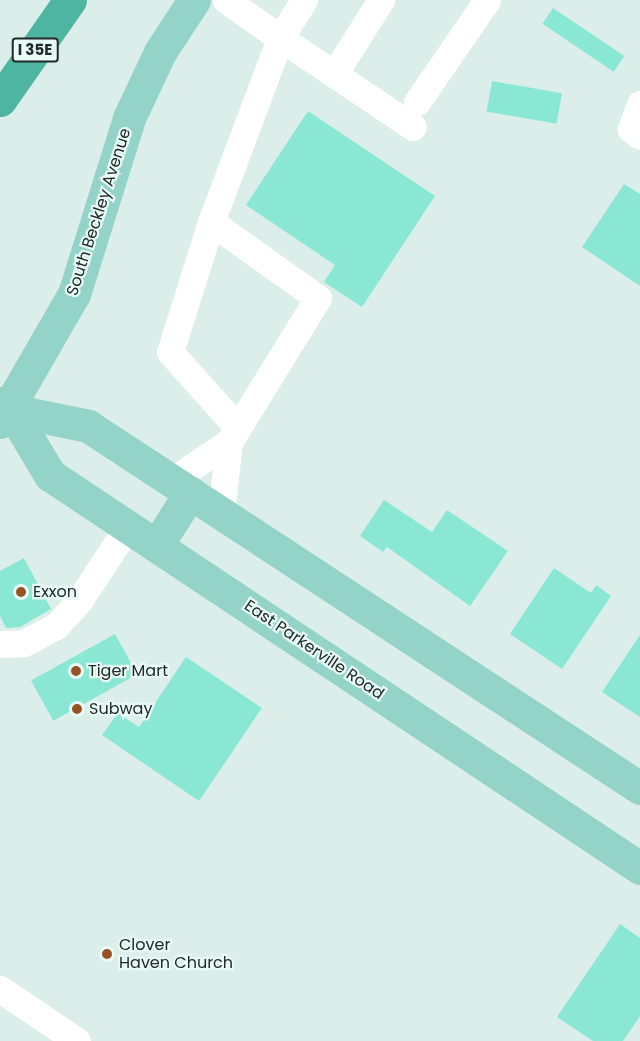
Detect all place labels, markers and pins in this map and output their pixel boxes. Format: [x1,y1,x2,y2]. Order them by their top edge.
place label: Exxon [33,582,77,602]
marker: Exxon [14,585,28,599]
place label: Tiger Mart [88,661,168,681]
marker: Tiger Mart [69,664,83,678]
place label: Subway [89,699,152,719]
marker: Subway [70,702,84,716]
place label: Clover Haven Church [119,935,233,973]
marker: Clover Haven Church [100,947,114,961]

